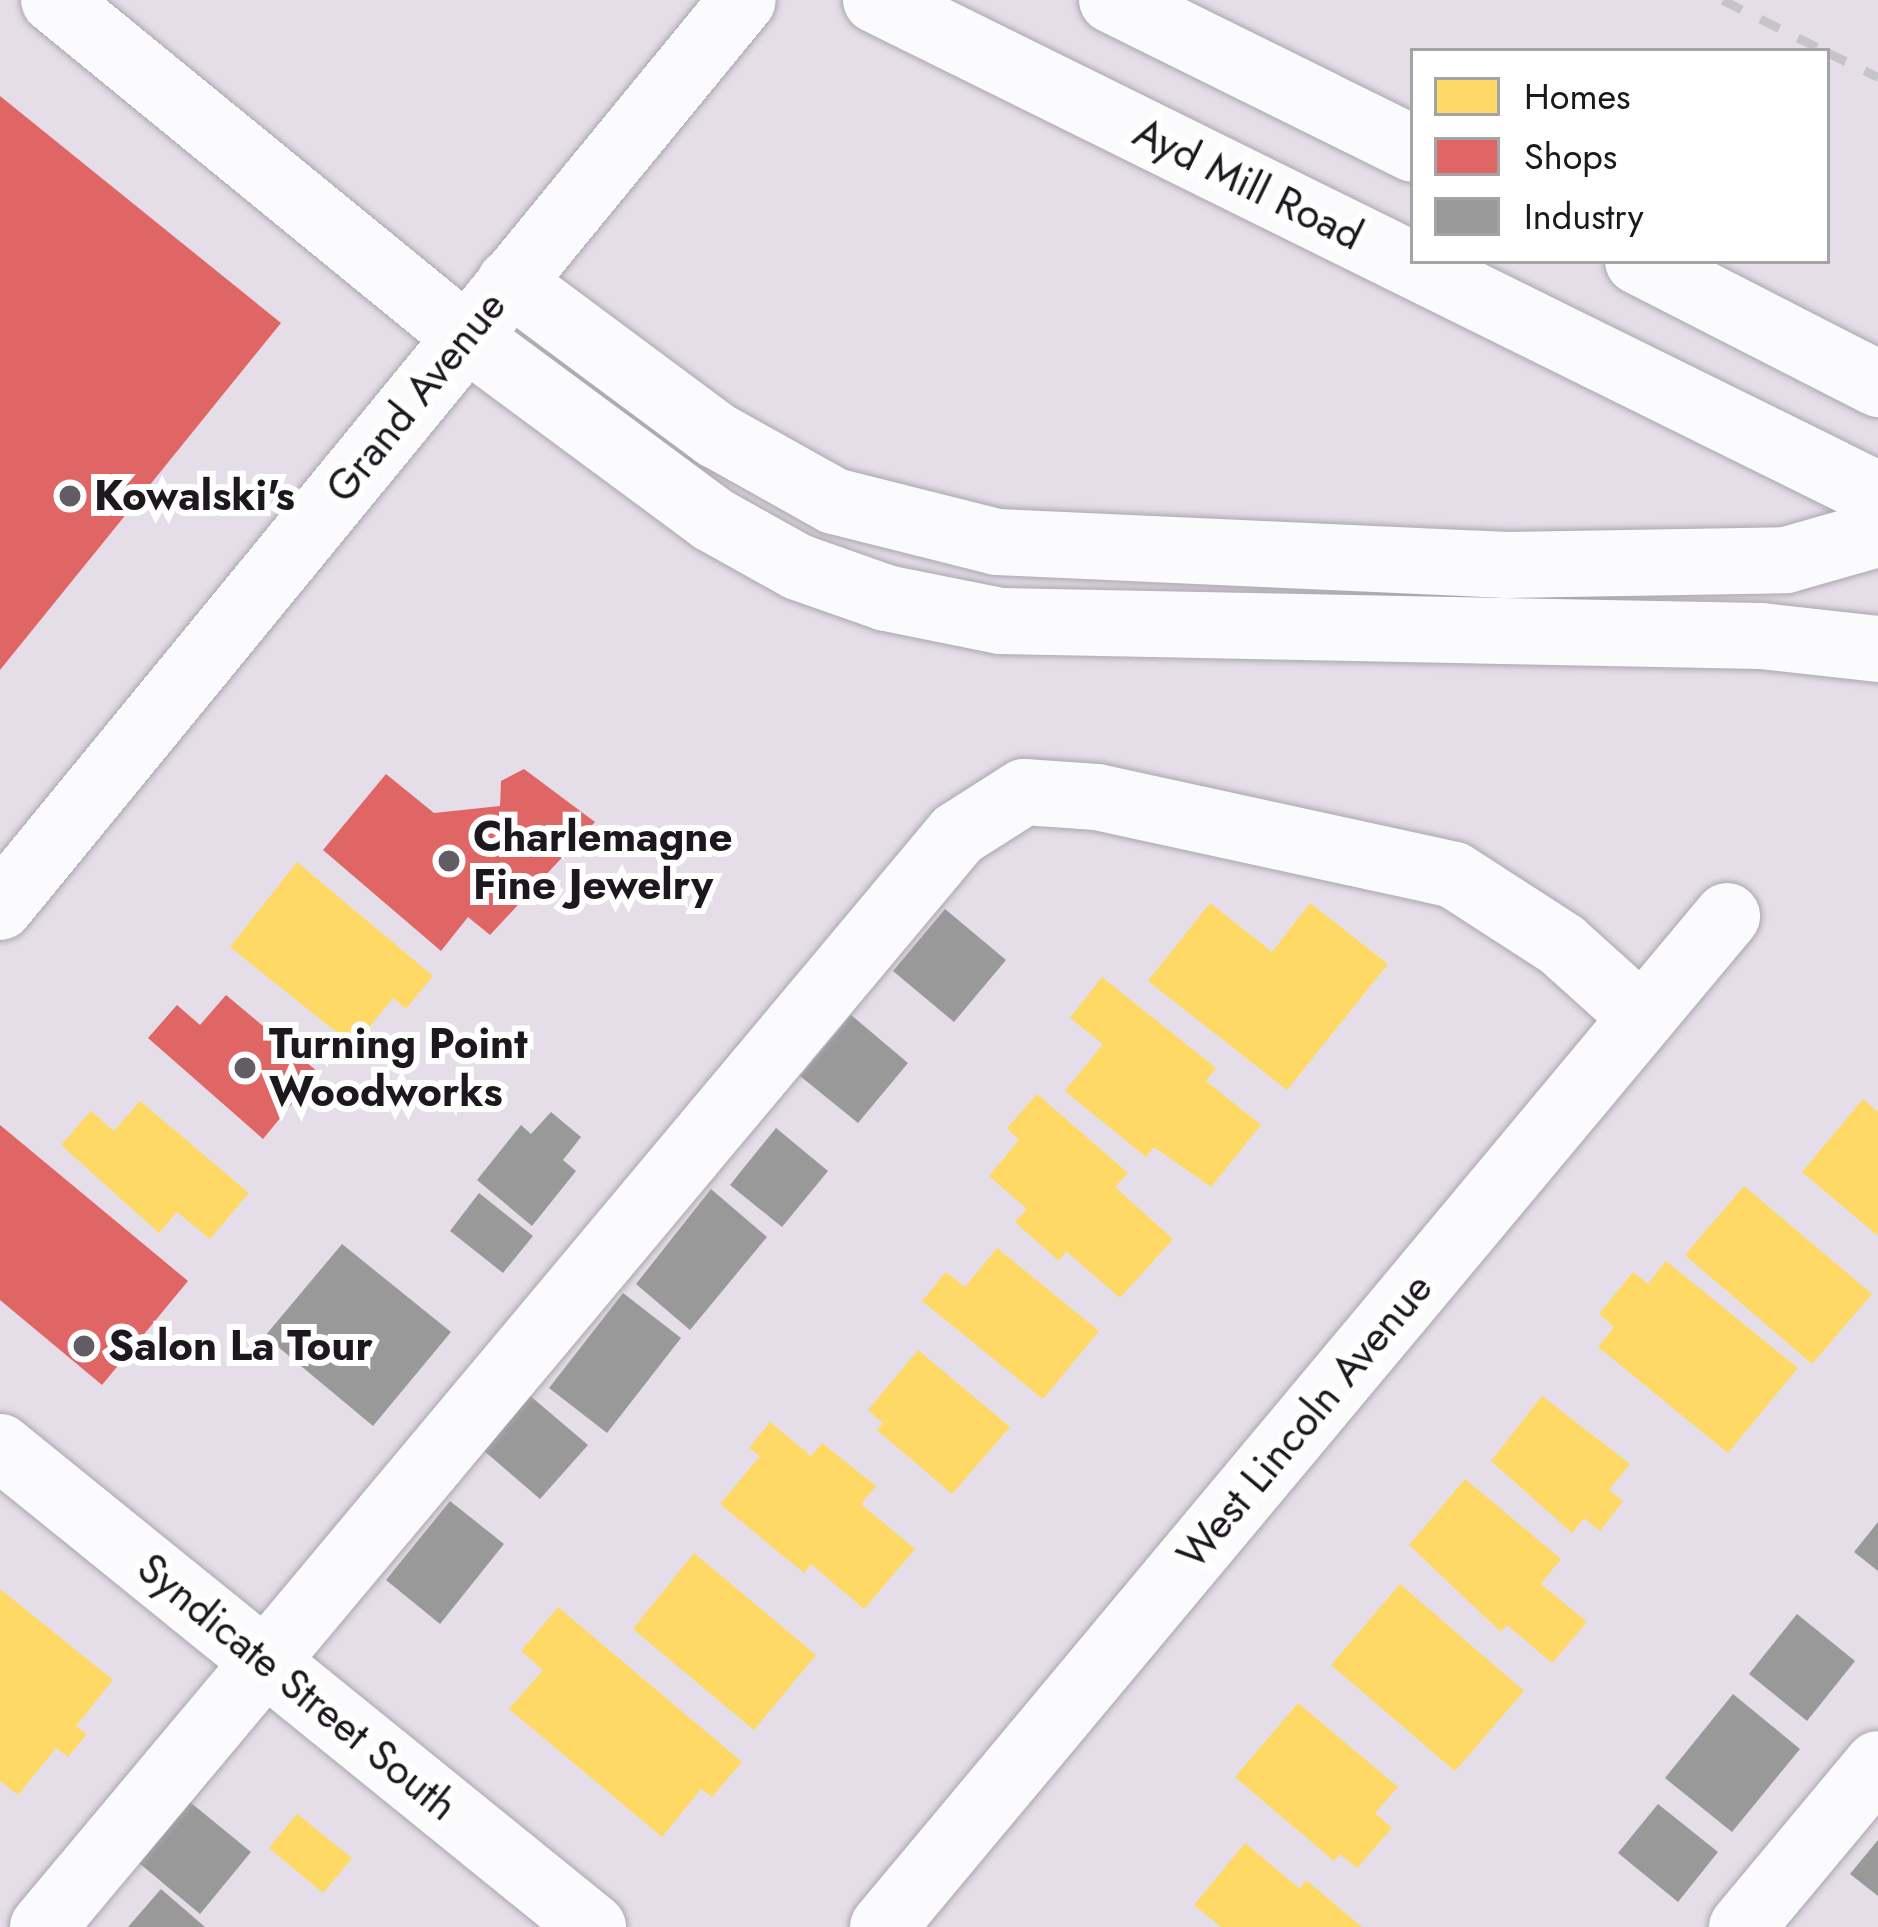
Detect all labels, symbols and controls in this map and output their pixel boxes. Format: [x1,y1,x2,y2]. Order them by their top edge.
legend [1410,48,1830,264]
text: Homes [1524,70,1631,122]
street label: Ayd Mill Road [1125,107,1371,261]
text: Shops [1524,130,1617,182]
text: Industry [1524,190,1644,242]
street label: Grand Avenue [316,281,516,513]
place label: Kowalski's [94,471,295,521]
marker: Kowalski's [57,483,83,509]
place label: Charlemagne Fine Jewelry [473,812,733,910]
marker: Charlemagne Fine Jewelry [436,848,462,874]
place label: Turning Point Woodworks [269,1019,528,1118]
marker: Turning Point Woodworks [232,1055,258,1081]
street label: West Lincoln Avenue [1167,1263,1443,1579]
place label: Salon La Tour [108,1321,373,1371]
marker: Salon La Tour [71,1333,97,1359]
street label: Syndicate Street South [127,1543,467,1831]

